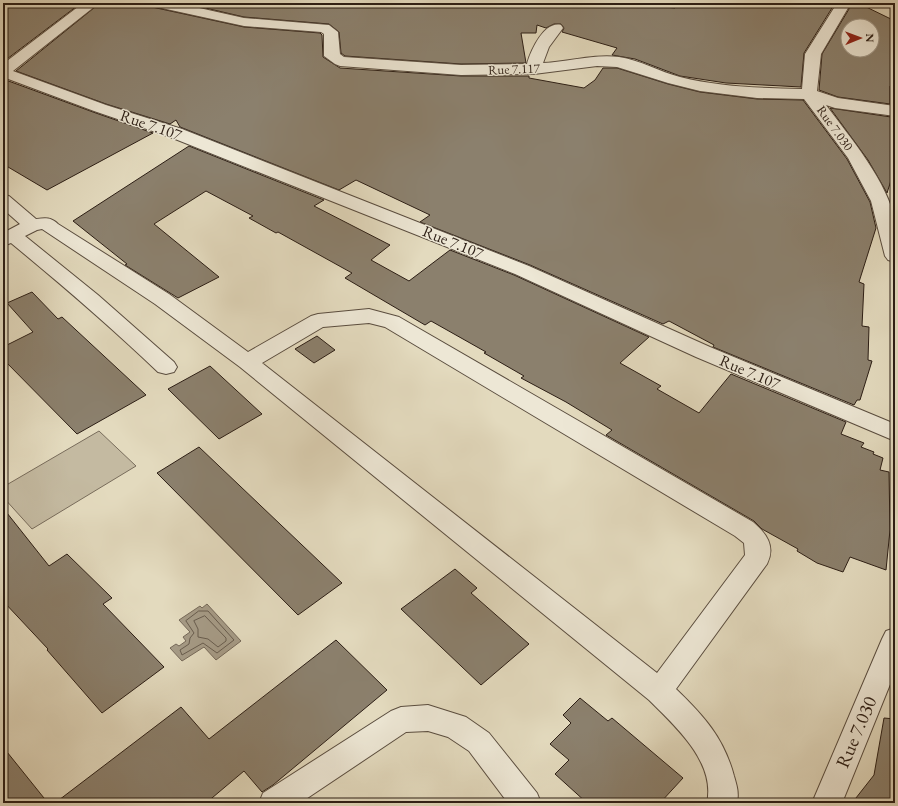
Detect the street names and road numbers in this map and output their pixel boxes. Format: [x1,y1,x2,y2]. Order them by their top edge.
street label: Rue 7.117 [488,60,541,78]
street label: Rue 7.030 [813,102,857,154]
street label: Rue 7.107 [117,105,185,145]
street label: Rue 7.107 [420,220,487,264]
street label: Rue 7.107 [717,350,784,394]
street label: Rue 7.030 [830,692,882,772]

